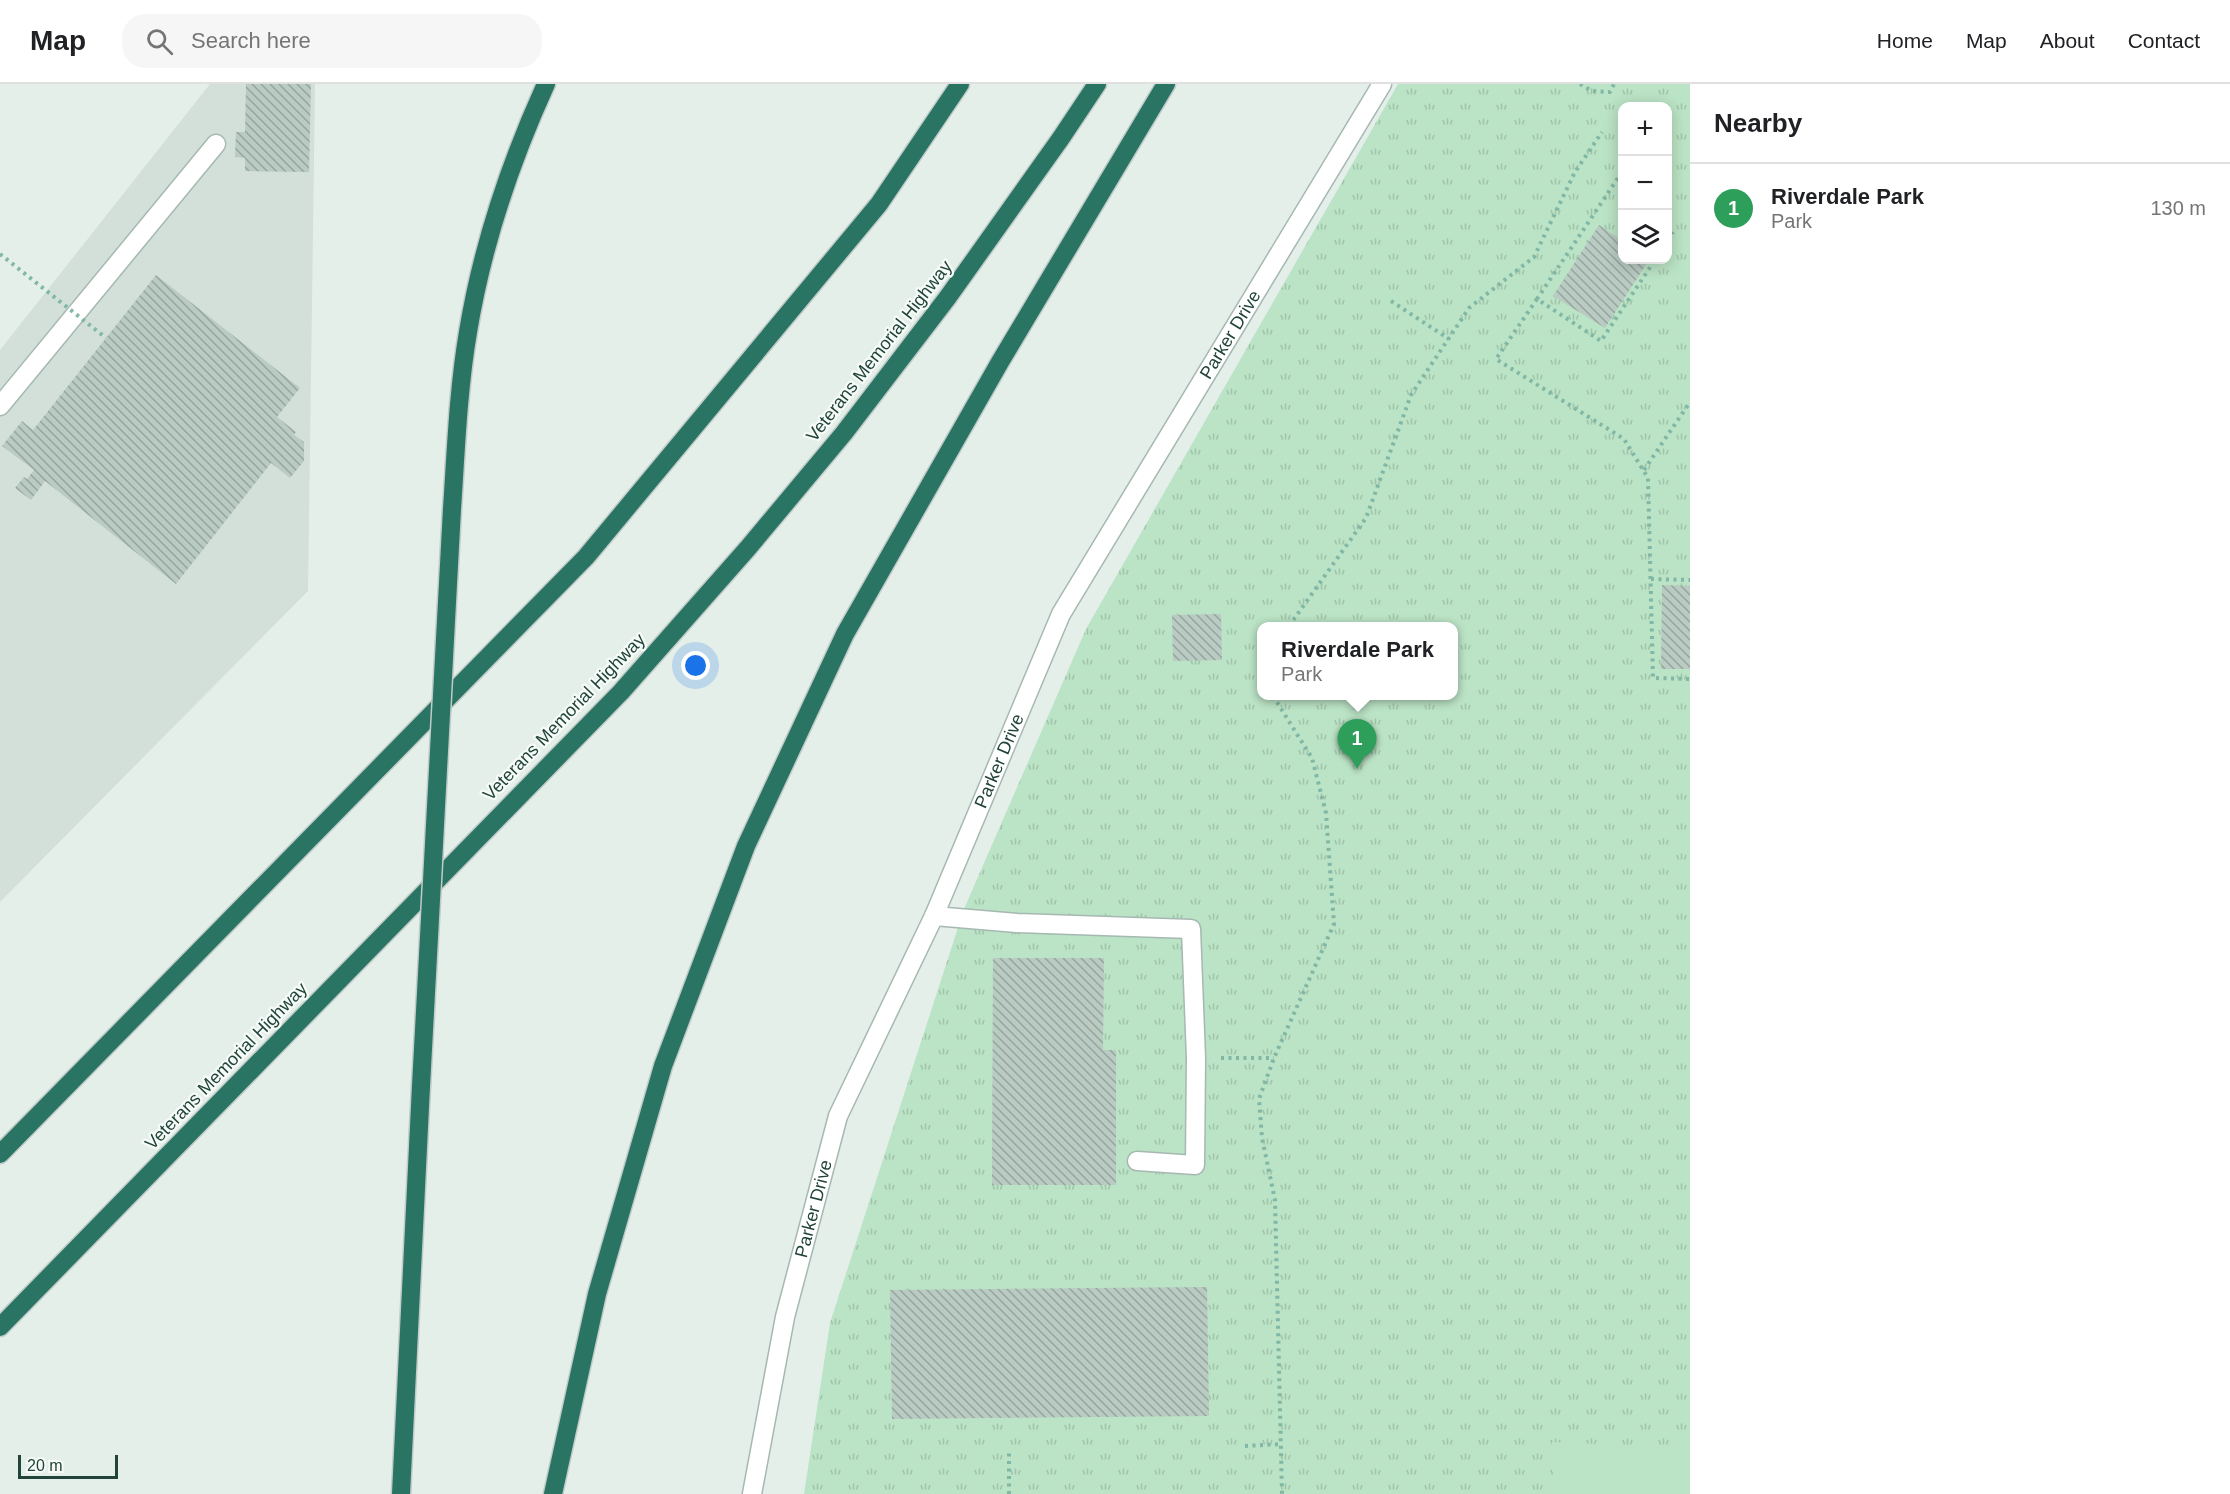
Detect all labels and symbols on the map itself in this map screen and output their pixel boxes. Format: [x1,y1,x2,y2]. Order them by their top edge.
street label: Veterans Memorial Highway [802,257,956,445]
street label: Parker Drive [1196,287,1265,383]
street label: Veterans Memorial Highway [479,629,649,805]
your location [681,651,710,680]
street label: Parker Drive [971,711,1028,811]
pin: 1 [1338,720,1376,769]
street label: Veterans Memorial Highway [141,978,311,1154]
street label: Parker Drive [791,1158,836,1260]
scale bar [18,1452,118,1480]

